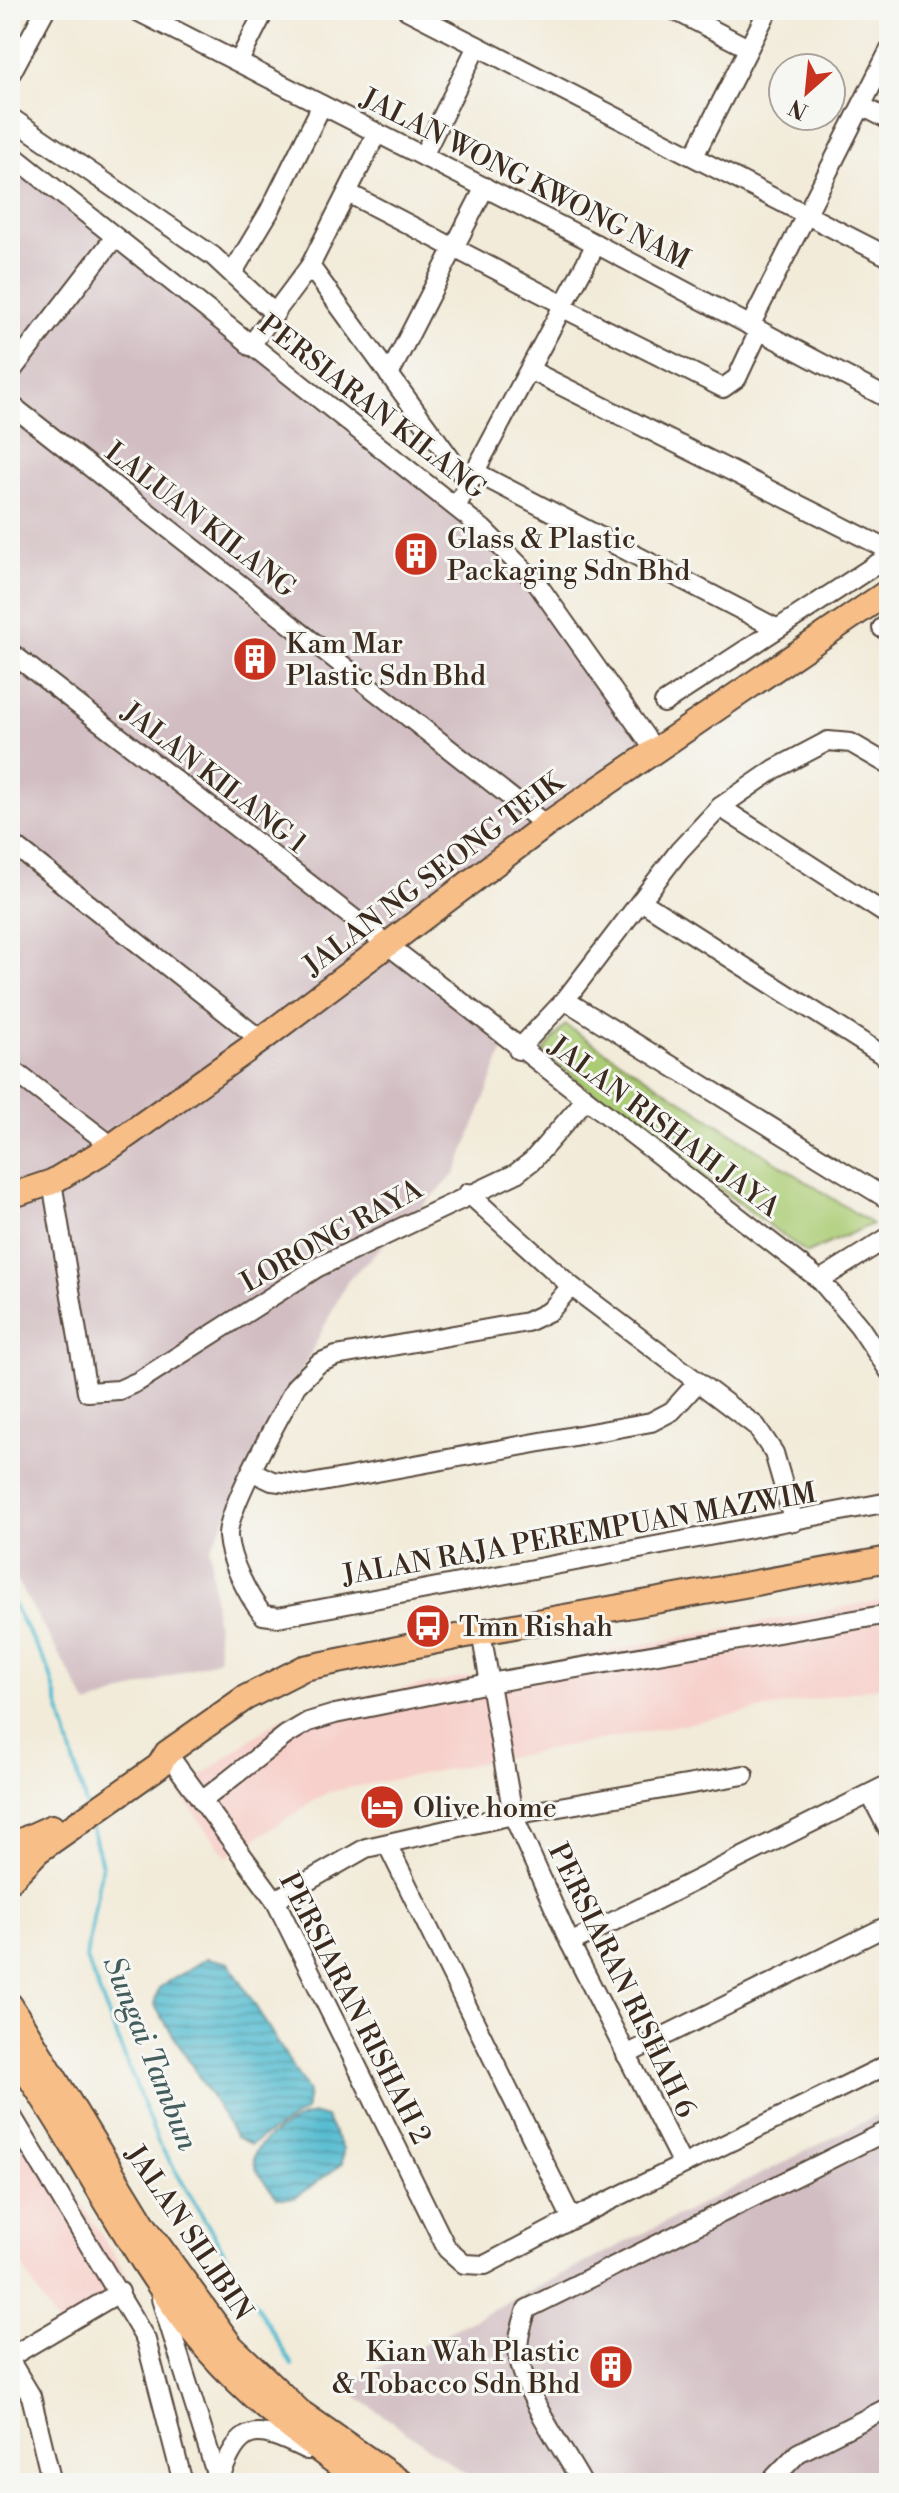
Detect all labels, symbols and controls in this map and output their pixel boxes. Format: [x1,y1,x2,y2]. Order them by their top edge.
north arrow [767,52,847,132]
street label: JALAN WONG KWONG NAM [354,81,696,278]
text: N [784,92,812,124]
street label: PERSIARAN KILANG [251,307,493,507]
street label: LALUAN KILANG [98,435,303,606]
place label: Glass & Plastic Packaging Sdn Bhd [447,522,690,589]
building icon: Glass & Plastic Packaging Sdn Bhd [392,530,440,578]
place label: Kam Mar Plastic Sdn Bhd [286,627,486,694]
building icon: Kam Mar Plastic Sdn Bhd [231,635,279,683]
street label: JALAN KILANG 1 [114,694,314,861]
street label: JALAN NG SEONG TEIK [296,764,572,984]
street label: JALAN RISHAH JAYA [541,1028,787,1226]
street label: LORONG RAYA [235,1172,429,1301]
street label: JALAN RAJA PEREMPUAN MAZWIM [339,1475,819,1594]
bus stop icon: Tmn Rishah [404,1602,452,1650]
place label: Tmn Rishah [459,1610,613,1645]
hotel icon: Olive home [358,1783,406,1831]
place label: Olive home [413,1791,557,1826]
street label: PERSIARAN RISHAH 6 [540,1838,703,2124]
street label: PERSIARAN RISHAH 2 [271,1867,438,2150]
water label: Sungai Tambun [94,1951,206,2156]
street label: JALAN SILIBIN [117,2138,260,2327]
place label: Kian Wah Plastic & Tobacco Sdn Bhd [332,2335,580,2402]
building icon: Kian Wah Plastic & Tobacco Sdn Bhd [587,2343,635,2391]

